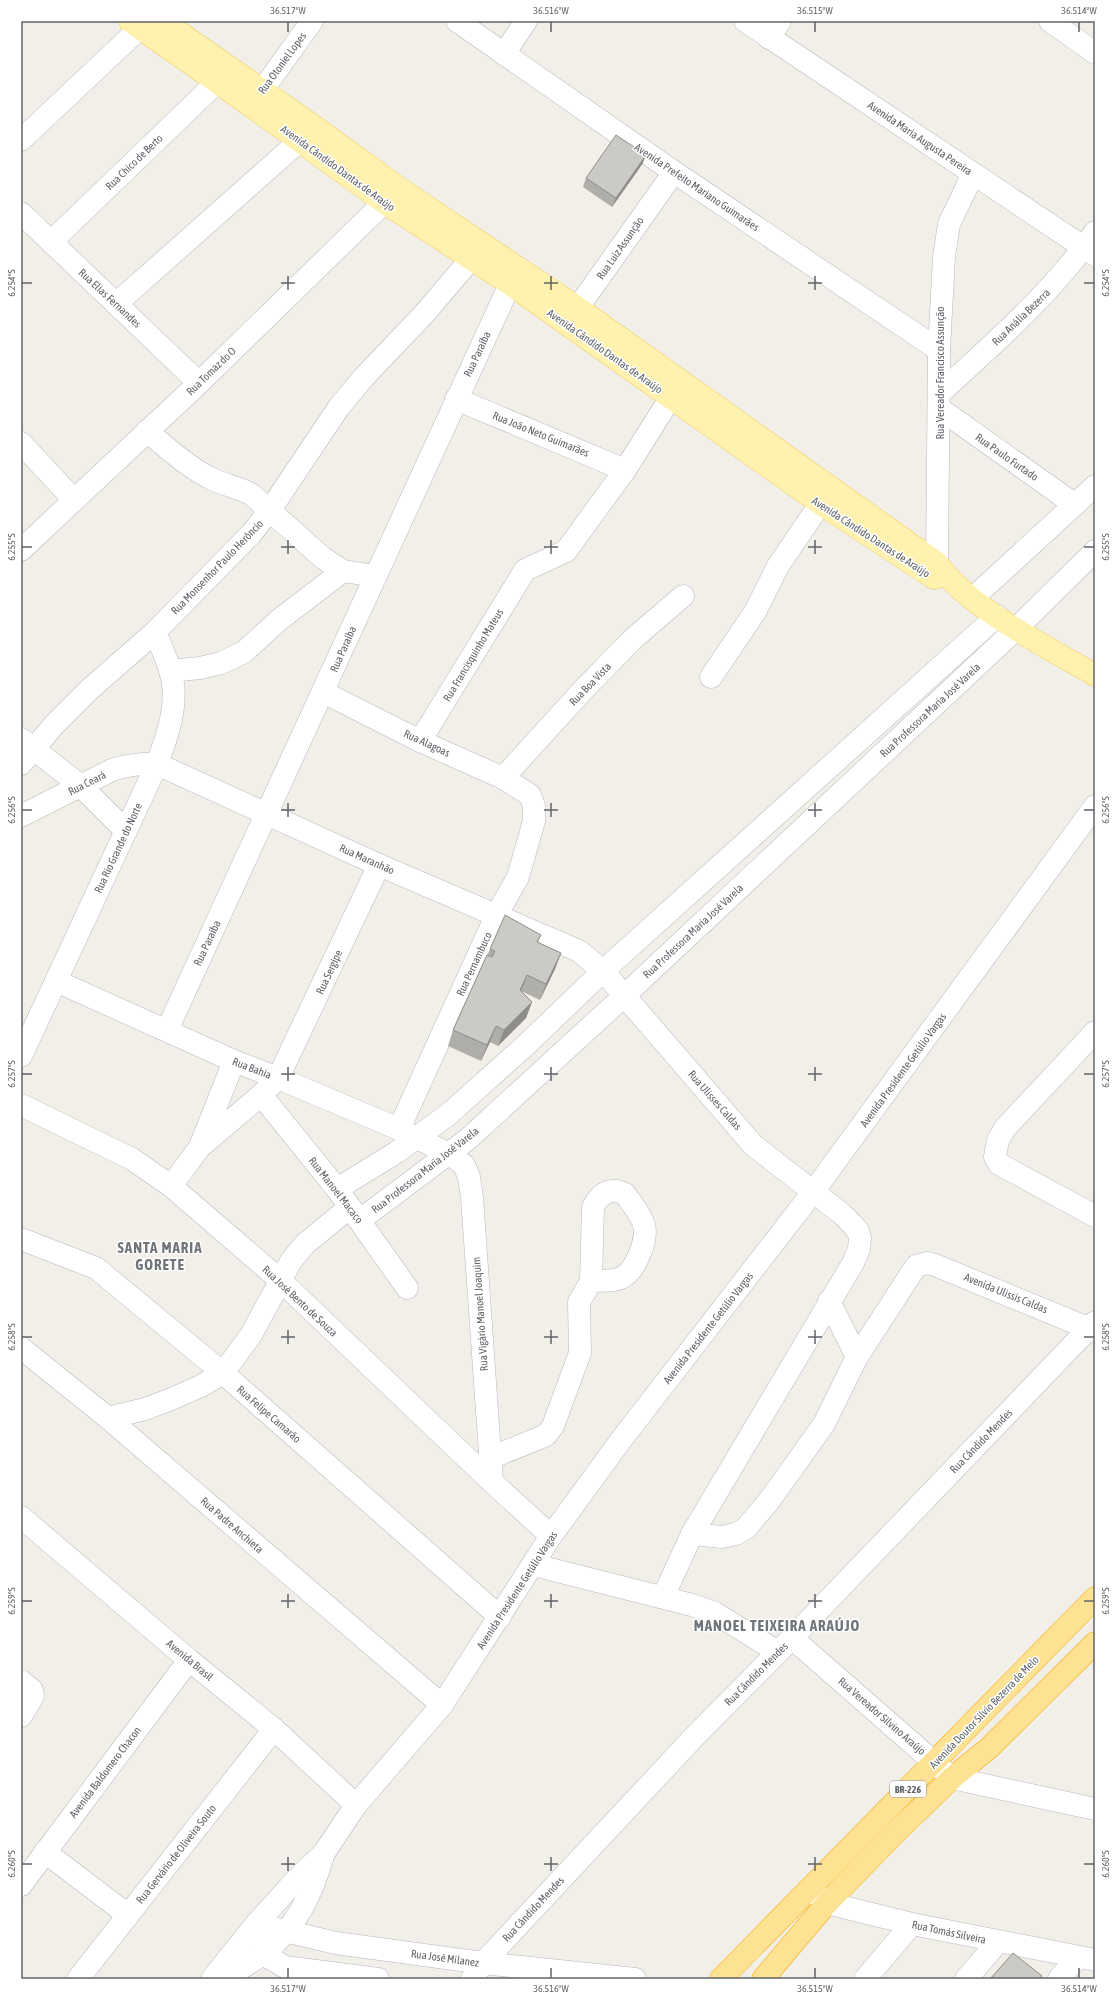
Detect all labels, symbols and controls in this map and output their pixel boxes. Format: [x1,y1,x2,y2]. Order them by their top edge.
text: 36.517°W [270,5,306,16]
text: 36.516°W [533,5,569,16]
text: 36.515°W [797,5,833,16]
text: 36.514°W [1061,5,1097,16]
street label: Rua Otoniel Lopes [256,30,308,96]
street label: Avenida Maria Augusta Pereira [866,99,974,177]
street label: Avenida Cândido Dantas de Araújo [279,123,397,213]
street label: Rua Chico de Berto [103,132,165,192]
street label: Avenida Prefeito Mariano Guimarães [632,141,762,233]
street label: Rua Luiz Assunção [594,215,646,281]
street label: Rua Elias Fernandes [77,266,144,330]
text: 6.254°S [6,269,17,297]
text: 6.254°S [1100,269,1111,297]
street label: Rua Anália Bezerra [990,286,1052,348]
street label: Avenida Cândido Dantas de Araújo [545,306,665,396]
street label: Rua Vereador Francisco Assunção [934,306,946,440]
street label: Rua Paraíba [461,329,493,379]
street label: Rua Tomaz do O [184,345,238,397]
street label: Rua João Neto Guimarães [491,409,591,459]
street label: Rua Paulo Furtado [973,431,1041,483]
street label: Avenida Cândido Dantas de Araújo [810,494,932,580]
street label: Rua Monsenhor Paulo Herôncio [169,517,265,617]
text: 6.255°S [6,533,17,561]
text: 6.255°S [1100,533,1111,561]
street label: Rua Francisquinho Mateus [441,606,505,703]
street label: Rua Paraíba [328,624,358,674]
street label: Rua Boa Vista [567,660,613,708]
street label: Rua Professora Maria José Varela [878,661,982,759]
street label: Rua Alagoas [402,727,452,759]
street label: Rua Ceará [66,768,108,798]
text: 6.256°S [6,796,17,824]
text: 6.256°S [1100,796,1111,824]
street label: Rua Rio Grande do Norte [92,801,144,895]
street label: Rua Maranhão [338,842,396,876]
street label: Rua Professora Maria José Varela [641,882,745,980]
street label: Rua Paraíba [191,918,223,968]
street label: Rua Pernambuco [454,930,494,998]
street label: Rua Sergipe [314,948,344,996]
street label: Avenida Presidente Getúlio Vargas [858,1011,948,1129]
street label: Rua Bahia [231,1055,273,1081]
text: 6.257°S [6,1060,17,1088]
text: 6.257°S [1100,1060,1111,1088]
street label: Rua Ulisses Caldas [686,1068,744,1132]
street label: Rua Professora Maria José Varela [369,1125,481,1215]
street label: Rua Manoel Macaco [306,1154,366,1226]
district label: SANTA MARIA GORETE [118,1239,202,1273]
street label: Rua Vigário Manoel Joaquim [470,1256,490,1372]
street label: Rua José Bento de Souza [260,1263,340,1339]
street label: Avenida Presidente Getúlio Vargas [661,1270,755,1386]
street label: Avenida Ulissis Caldas [962,1271,1050,1315]
text: 6.258°S [6,1323,17,1351]
text: 6.258°S [1100,1323,1111,1351]
street label: Rua Felipe Camarão [235,1383,303,1445]
street label: Rua Cândido Mendes [947,1406,1015,1475]
street label: Rua Padre Anchieta [198,1495,266,1555]
street label: Avenida Presidente Getúlio Vargas [474,1529,560,1651]
text: 6.259°S [6,1587,17,1615]
text: 6.259°S [1100,1587,1111,1615]
district label: MANOEL TEIXEIRA ARAÚJO [694,1617,860,1634]
street label: Avenida Brasil [164,1637,216,1683]
street label: Rua Cândido Mendes [722,1640,790,1708]
street label: Avenida Doutor Sílvio Bezerra de Melo [927,1653,1041,1771]
street label: Rua Vereador Silvino Araújo [836,1675,928,1757]
street label: Avenida Baldomero Chacon [67,1724,143,1820]
road number: BR-226 [890,1781,926,1797]
street label: Rua Gervário de Oliveira Souto [134,1802,218,1906]
text: 6.260°S [6,1850,17,1878]
text: 6.260°S [1100,1850,1111,1878]
street label: Rua Cândido Mendes [500,1874,566,1944]
street label: Rua Tomás Silveira [911,1918,987,1946]
street label: Rua José Milanez [410,1947,480,1969]
text: 36.517°W [270,1983,306,1994]
text: 36.516°W [533,1983,569,1994]
text: 36.515°W [797,1983,833,1994]
text: 36.514°W [1061,1983,1097,1994]

